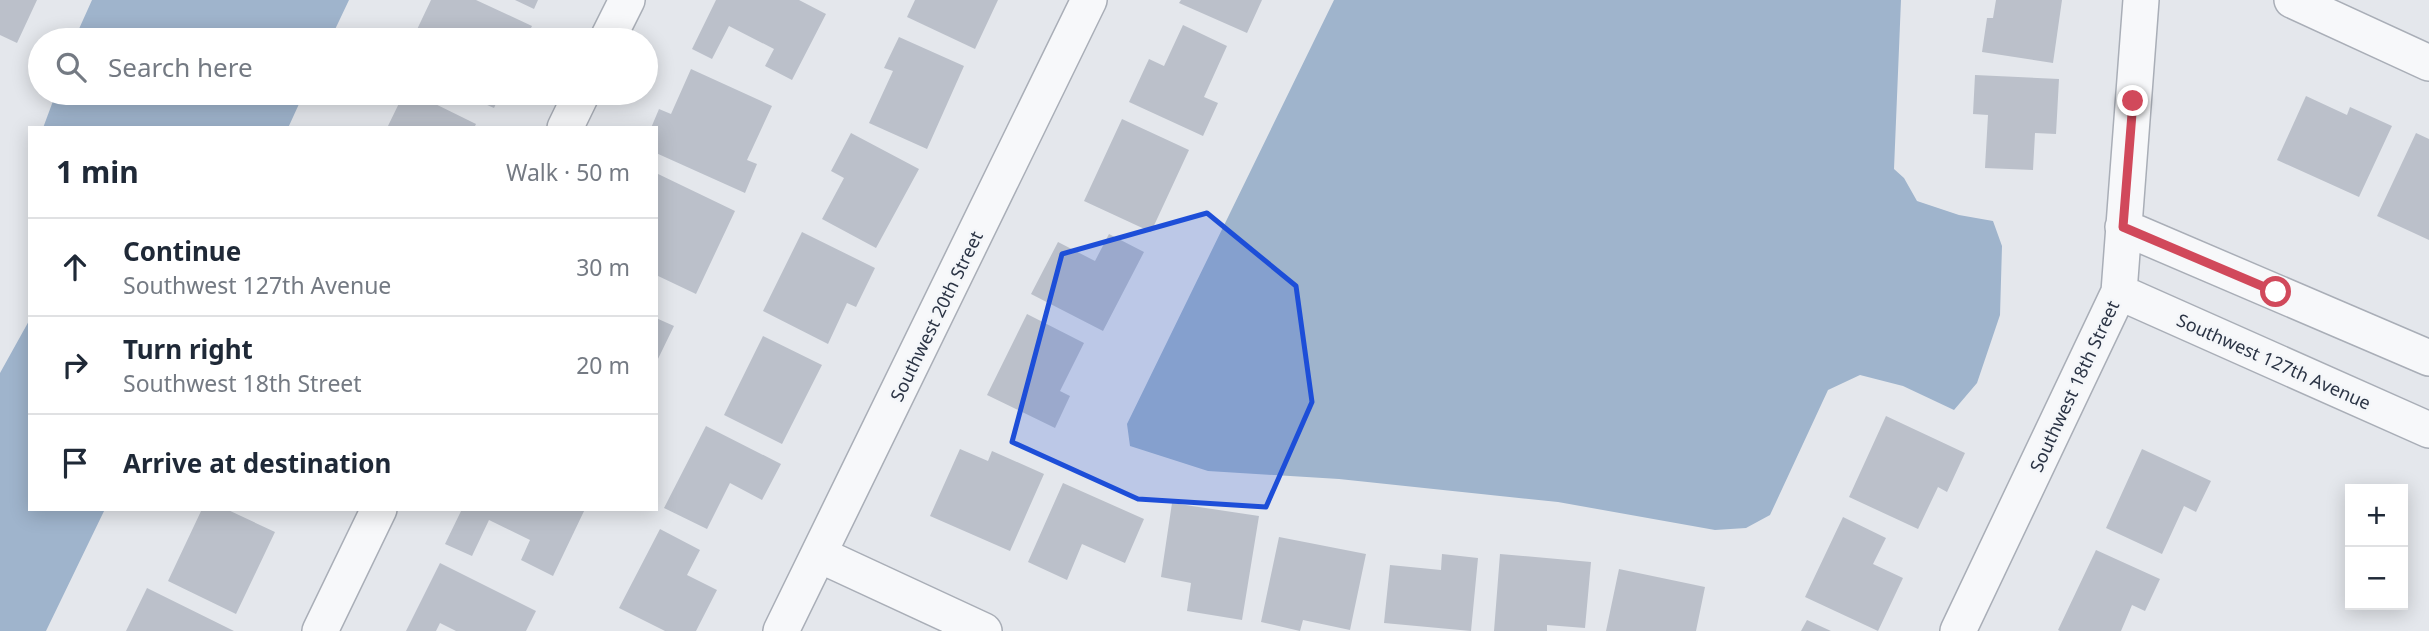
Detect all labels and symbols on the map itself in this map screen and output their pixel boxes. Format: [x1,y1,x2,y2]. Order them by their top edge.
route end [2117,85,2148,116]
street label: Southwest 20th Street [884,226,988,405]
route start [2260,276,2291,307]
street label: Southwest 18th Street [2024,296,2125,476]
street label: Southwest 127th Avenue [2173,307,2375,415]

